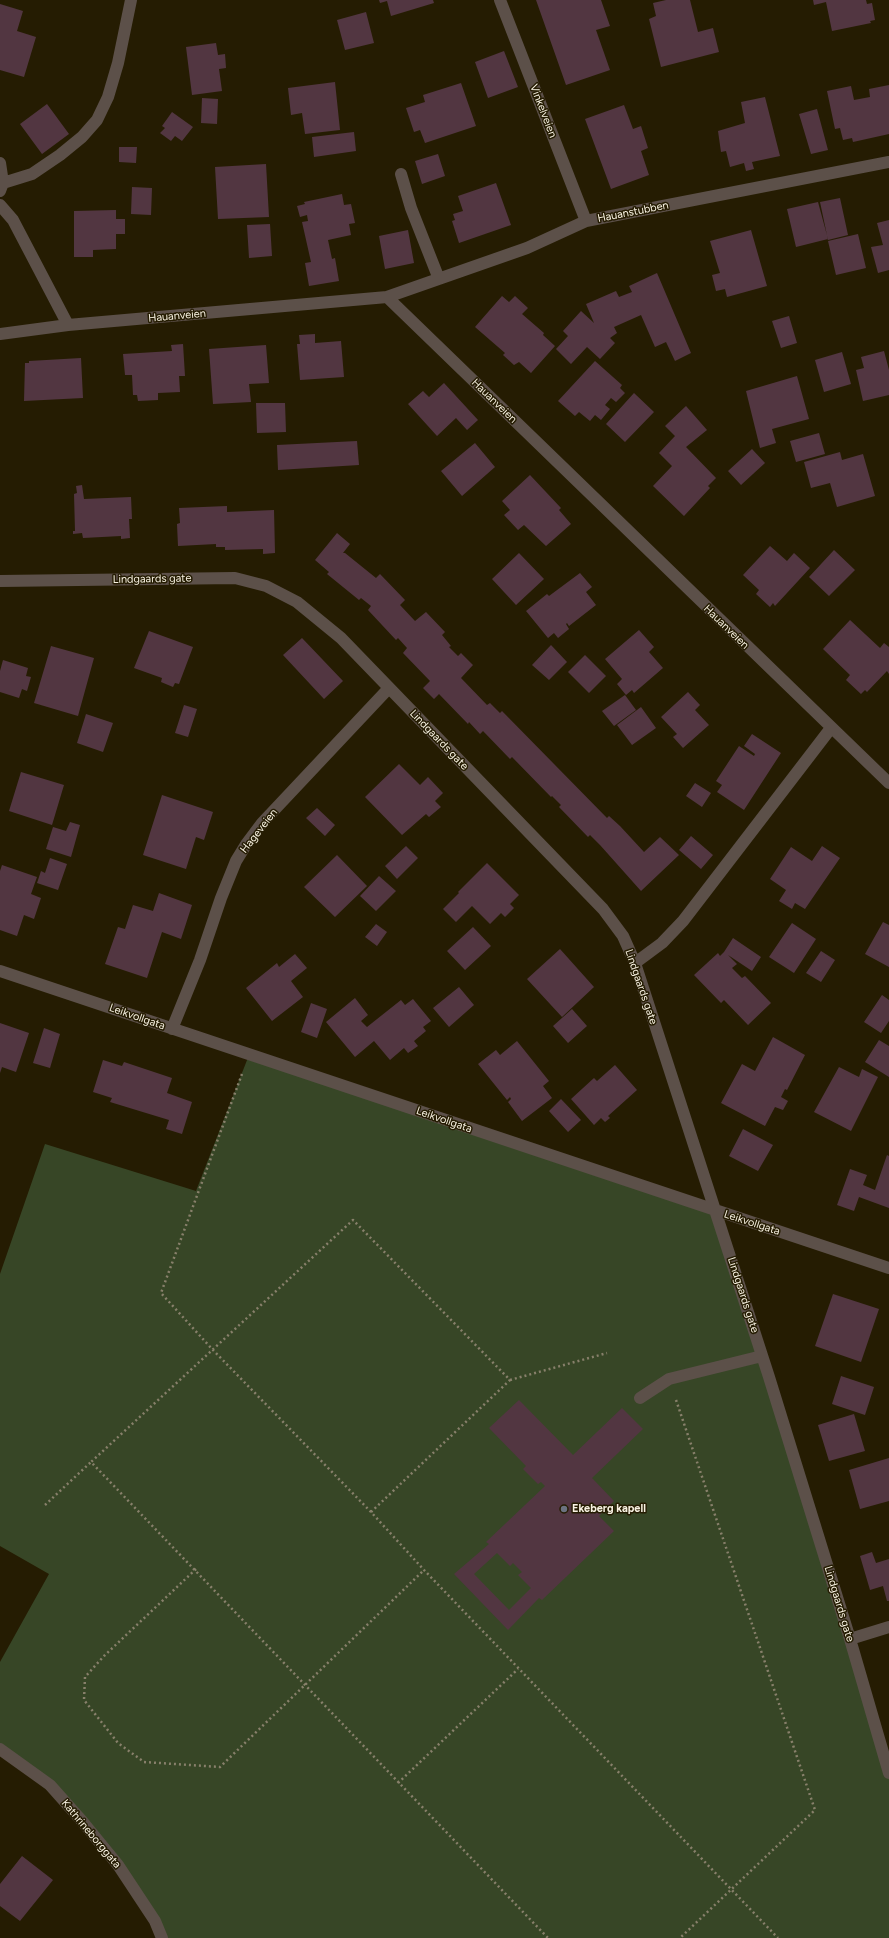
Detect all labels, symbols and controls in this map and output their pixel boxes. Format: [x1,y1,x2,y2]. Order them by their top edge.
street label: Vinkelveien [527,82,559,140]
street label: Hauanstubben [596,199,670,225]
street label: Hauanveien [148,307,206,325]
street label: Hauanveien [469,376,519,426]
street label: Lindgaards gate [113,572,191,586]
street label: Hauanveien [701,602,751,652]
street label: Lindgaards gate [407,707,471,773]
street label: Hageveien [238,806,280,856]
street label: Lindgaards gate [622,948,660,1026]
street label: Leikvollgata [107,1001,167,1033]
street label: Leikvollgata [414,1104,474,1136]
street label: Leikvollgata [722,1208,782,1238]
street label: Lindgaards gate [725,1256,761,1334]
place label: Ekeberg kapell [572,1502,646,1516]
marker: Ekeberg kapell [559,1504,569,1514]
street label: Lindgaards gate [821,1564,857,1644]
street label: Kathrineborggata [58,1797,124,1871]

